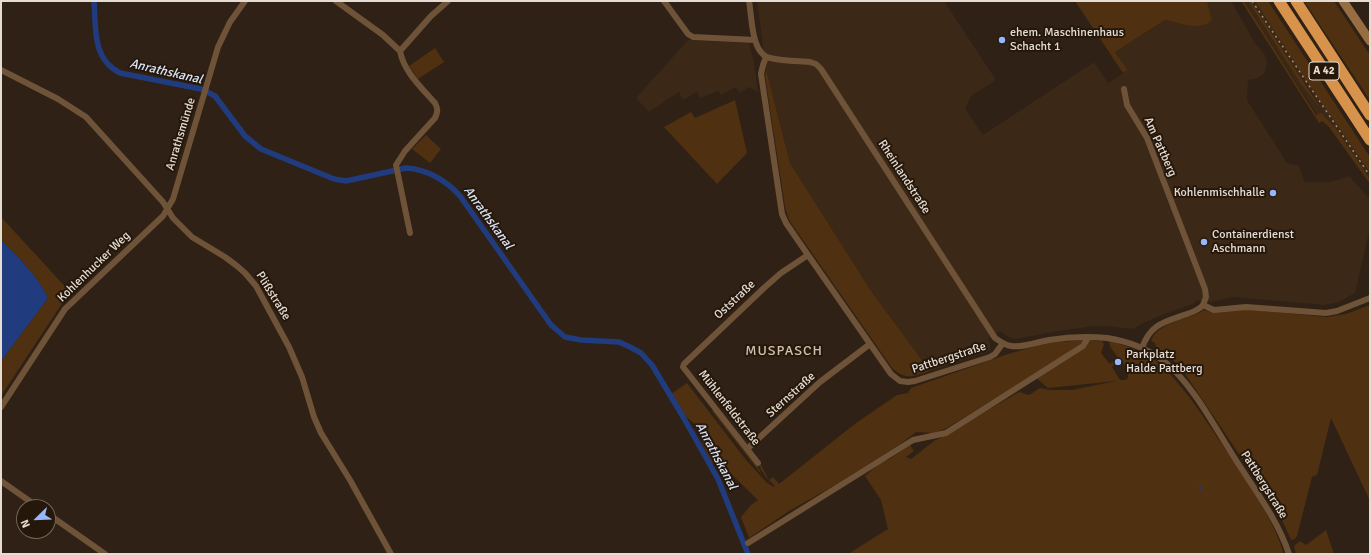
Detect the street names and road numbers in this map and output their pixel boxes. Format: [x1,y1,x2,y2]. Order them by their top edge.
road number: A 42 [1309,62,1339,80]
street label: Anrathsmünde [163,96,199,172]
street label: Am Pattberg [1141,115,1179,179]
street label: Rheinlandstraße [875,137,933,217]
street label: Kohlenhucker Weg [55,229,133,305]
street label: Plißstraße [252,269,294,323]
street label: Oststraße [712,277,758,323]
street label: Pattbergstraße [910,339,988,377]
street label: Mühlenfeldstraße [695,367,763,449]
street label: Sternstraße [763,369,819,421]
street label: Pattbergstraße [1237,448,1291,522]

